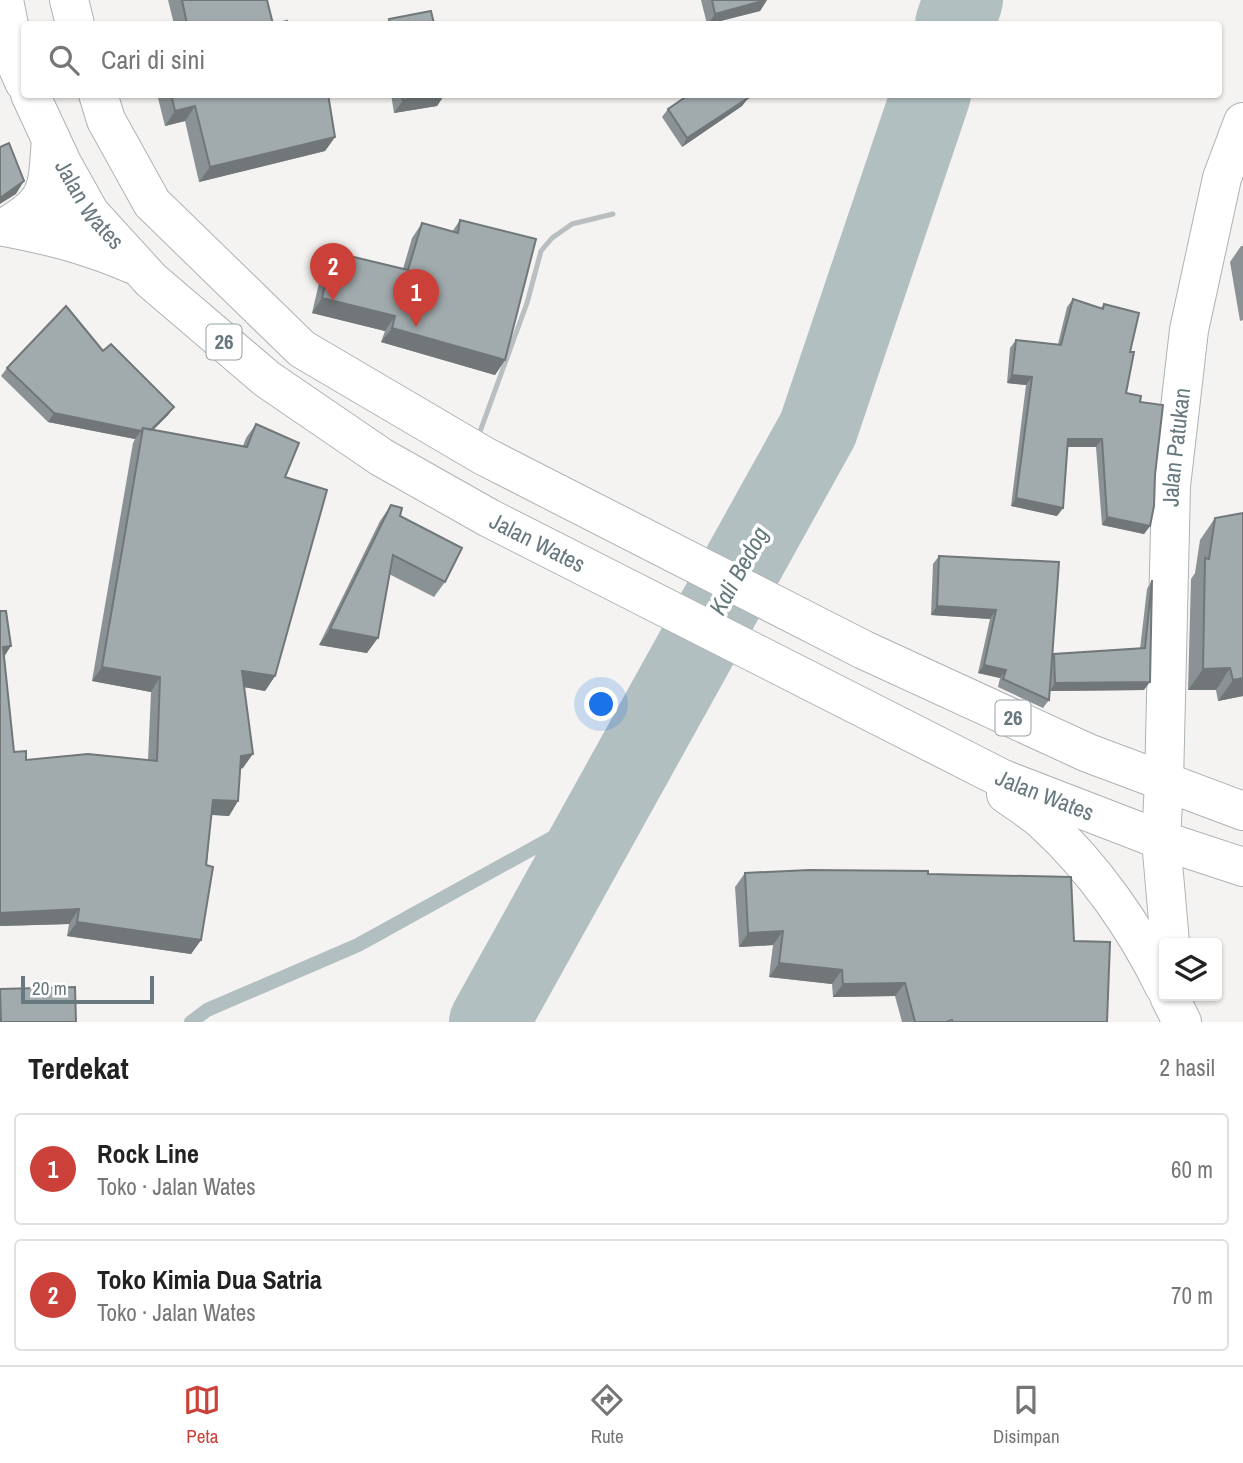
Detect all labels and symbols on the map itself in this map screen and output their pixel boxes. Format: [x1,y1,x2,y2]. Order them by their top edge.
street label: Jalan Wates [48,154,132,256]
pin: 2 [310,243,356,301]
pin: 1 [393,269,439,327]
road number: 26 [206,324,242,360]
street label: Jalan Patukan [1155,386,1197,507]
street label: Jalan Wates [485,505,591,579]
water label: Kali Bedog [701,521,775,620]
your location [584,687,618,721]
road number: 26 [996,700,1030,736]
street label: Jalan Wates [990,762,1099,828]
scale bar [21,973,154,1005]

